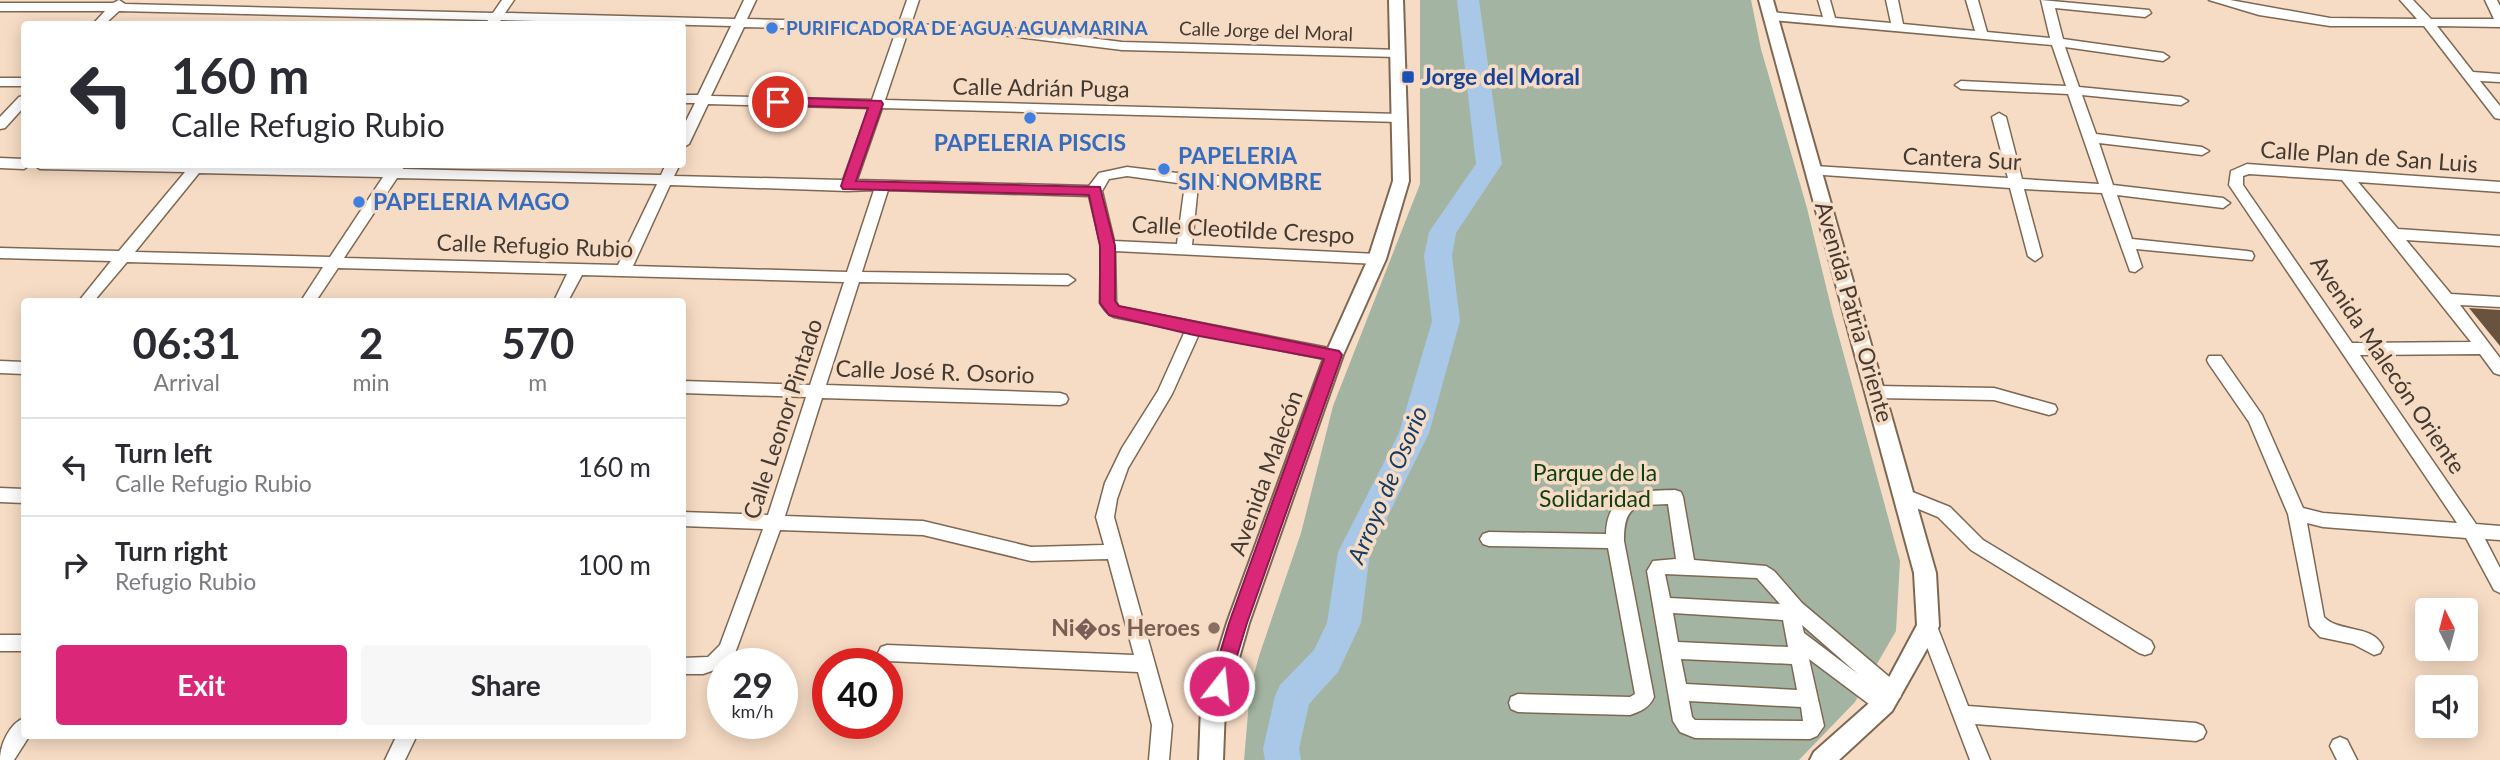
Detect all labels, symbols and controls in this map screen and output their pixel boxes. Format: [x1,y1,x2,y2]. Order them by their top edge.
place label: PURIFICADORA DE AGUA AGUAMARINA [786,16,1148,39]
street label: Calle Jorge del Moral [1179,16,1353,45]
marker: PURIFICADORA DE AGUA AGUAMARINA [764,20,780,36]
text: 160 m [171,46,309,104]
icon: left [56,49,147,140]
place label: Jorge del Moral [1422,62,1580,90]
marker: Jorge del Moral [1400,69,1416,85]
street label: Calle Adrián Puga [952,71,1130,103]
pin [748,72,808,132]
icon: arrive [759,83,797,121]
text: Calle Refugio Rubio [171,105,445,144]
marker: PAPELERIA PISCIS [1022,110,1038,126]
place label: PAPELERIA PISCIS [934,128,1126,156]
street label: Calle Plan de San Luis [2259,134,2479,178]
place label: PAPELERIA SIN NOMBRE [1178,141,1322,195]
street label: Cantera Sur [1902,141,2023,175]
marker: PAPELERIA SIN NOMBRE [1156,161,1172,177]
place label: PAPELERIA MAGO [373,187,570,215]
marker: PAPELERIA MAGO [351,194,367,210]
street label: Avenida Patria Oriente [1810,198,1900,425]
street label: Calle Cleotilde Crespo [1131,209,1355,249]
street label: Calle Refugio Rubio [436,228,634,262]
street label: Avenida Malecón Oriente [2305,250,2472,479]
street label: Calle Leonor Pintado [736,315,828,522]
text: 06:31 [133,318,241,368]
text: 2 [359,318,383,368]
text: 570 [501,318,574,368]
street label: Calle José R. Osorio [835,354,1035,388]
text: Arrival [154,368,220,396]
text: min [352,368,390,396]
text: m [528,368,547,396]
street label: Avenida Malecón [1222,386,1308,559]
water label: Arroyo de Osorio [1340,401,1433,568]
text: Turn left [115,437,212,469]
icon: left [56,448,94,486]
text: 160 m [578,451,651,483]
park label: Parque de la Solidaridad [1533,458,1657,512]
text: Calle Refugio Rubio [115,469,312,497]
text: Turn right [115,535,228,567]
icon: right [56,546,94,584]
text: 100 m [578,549,651,581]
text: Refugio Rubio [115,567,256,595]
north arrow [2415,598,2478,662]
map controls [2415,598,2478,738]
place label: Ni�os Heroes [1051,613,1200,641]
marker: Ni�os Heroes [1206,620,1222,636]
button: Exit [56,645,347,725]
button: Share [361,645,651,725]
speed limit sign: 40 [812,648,903,739]
position arrow [1182,649,1256,723]
text: 29 [732,663,773,705]
button: sound [2415,675,2478,738]
text: km/h [731,700,774,722]

